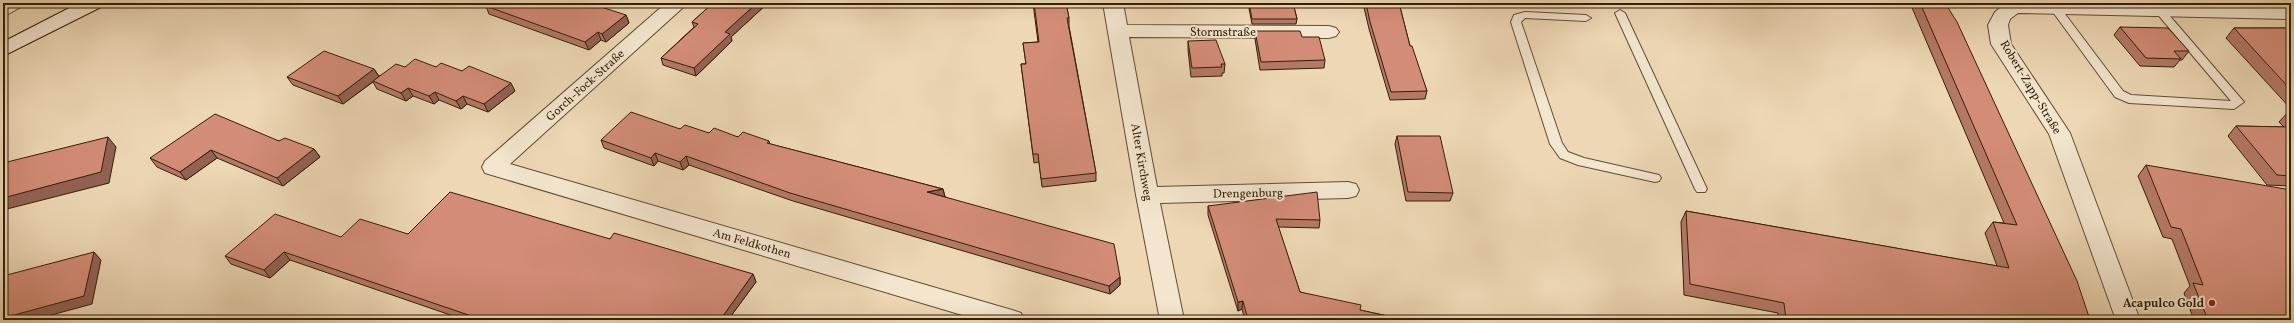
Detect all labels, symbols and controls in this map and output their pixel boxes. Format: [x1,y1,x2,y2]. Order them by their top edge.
street label: Stormstraße [1190,25,1256,41]
street label: Robert-Zapp-Straße [1996,38,2065,138]
street label: Gorch-Fock-Straße [543,46,629,125]
street label: Alter Kirchweg [1126,122,1156,202]
street label: Drengenburg [1213,185,1283,203]
street label: Am Feldkothen [711,225,793,263]
place label: Acapulco Gold [2123,296,2205,312]
marker: Acapulco Gold [2207,298,2217,308]

